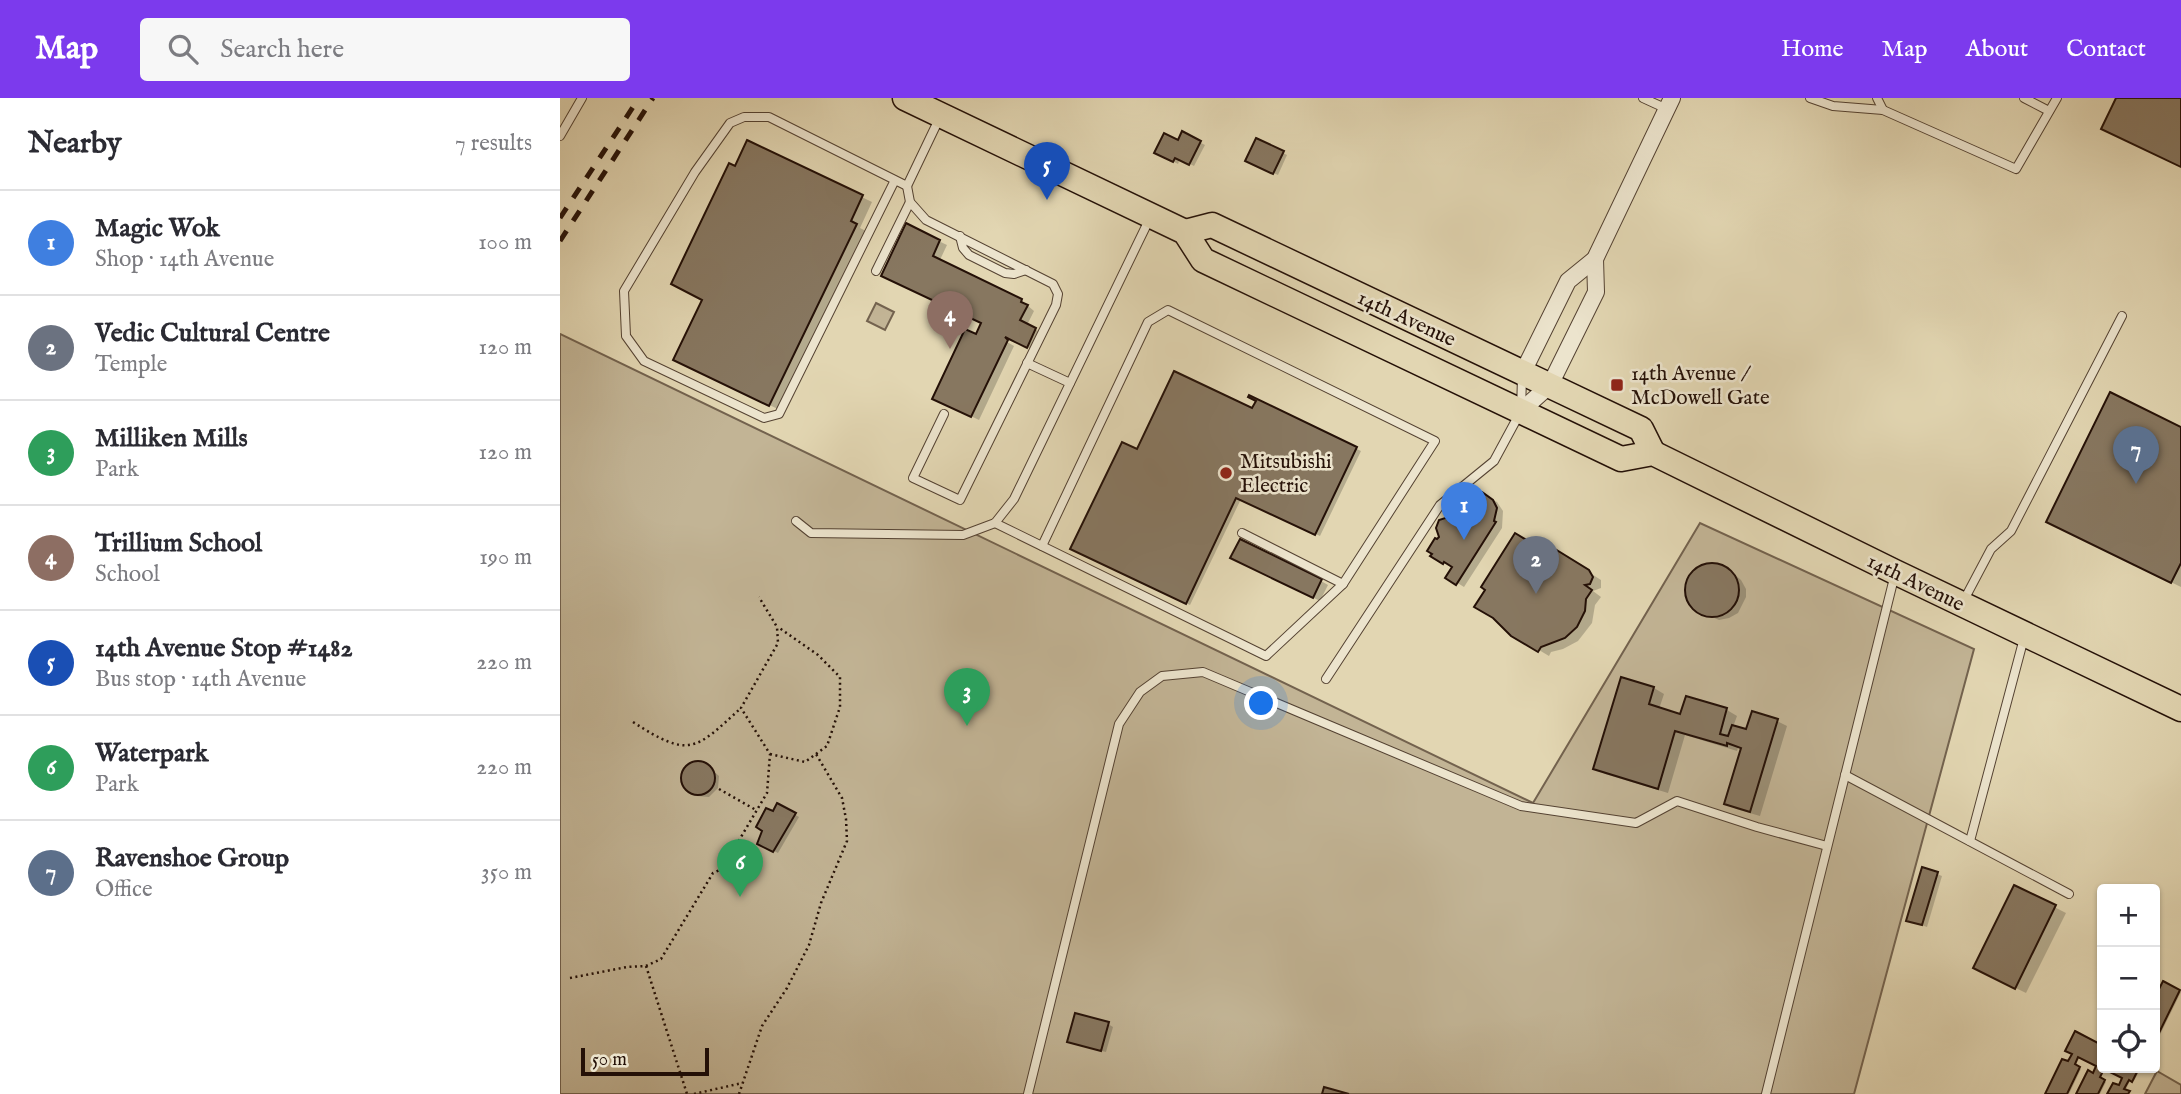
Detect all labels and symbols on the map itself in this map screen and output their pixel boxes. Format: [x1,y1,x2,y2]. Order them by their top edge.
pin: 5 [1024,142,1070,200]
street label: 14th Avenue [1353,285,1460,354]
pin: 4 [927,291,973,349]
place label: 14th Avenue / McDowell Gate [1631,361,1770,412]
marker: 14th Avenue / McDowell Gate [1609,377,1625,393]
pin: 7 [2113,426,2159,484]
place label: Mitsubishi Electric [1240,449,1332,500]
marker: Mitsubishi Electric [1218,465,1234,481]
pin: 1 [1441,482,1487,540]
pin: 2 [1513,536,1559,594]
street label: 14th Avenue [1862,548,1969,619]
pin: 3 [944,668,990,726]
your location [1244,686,1278,720]
pin: 6 [717,839,763,897]
scale bar [581,1045,709,1077]

